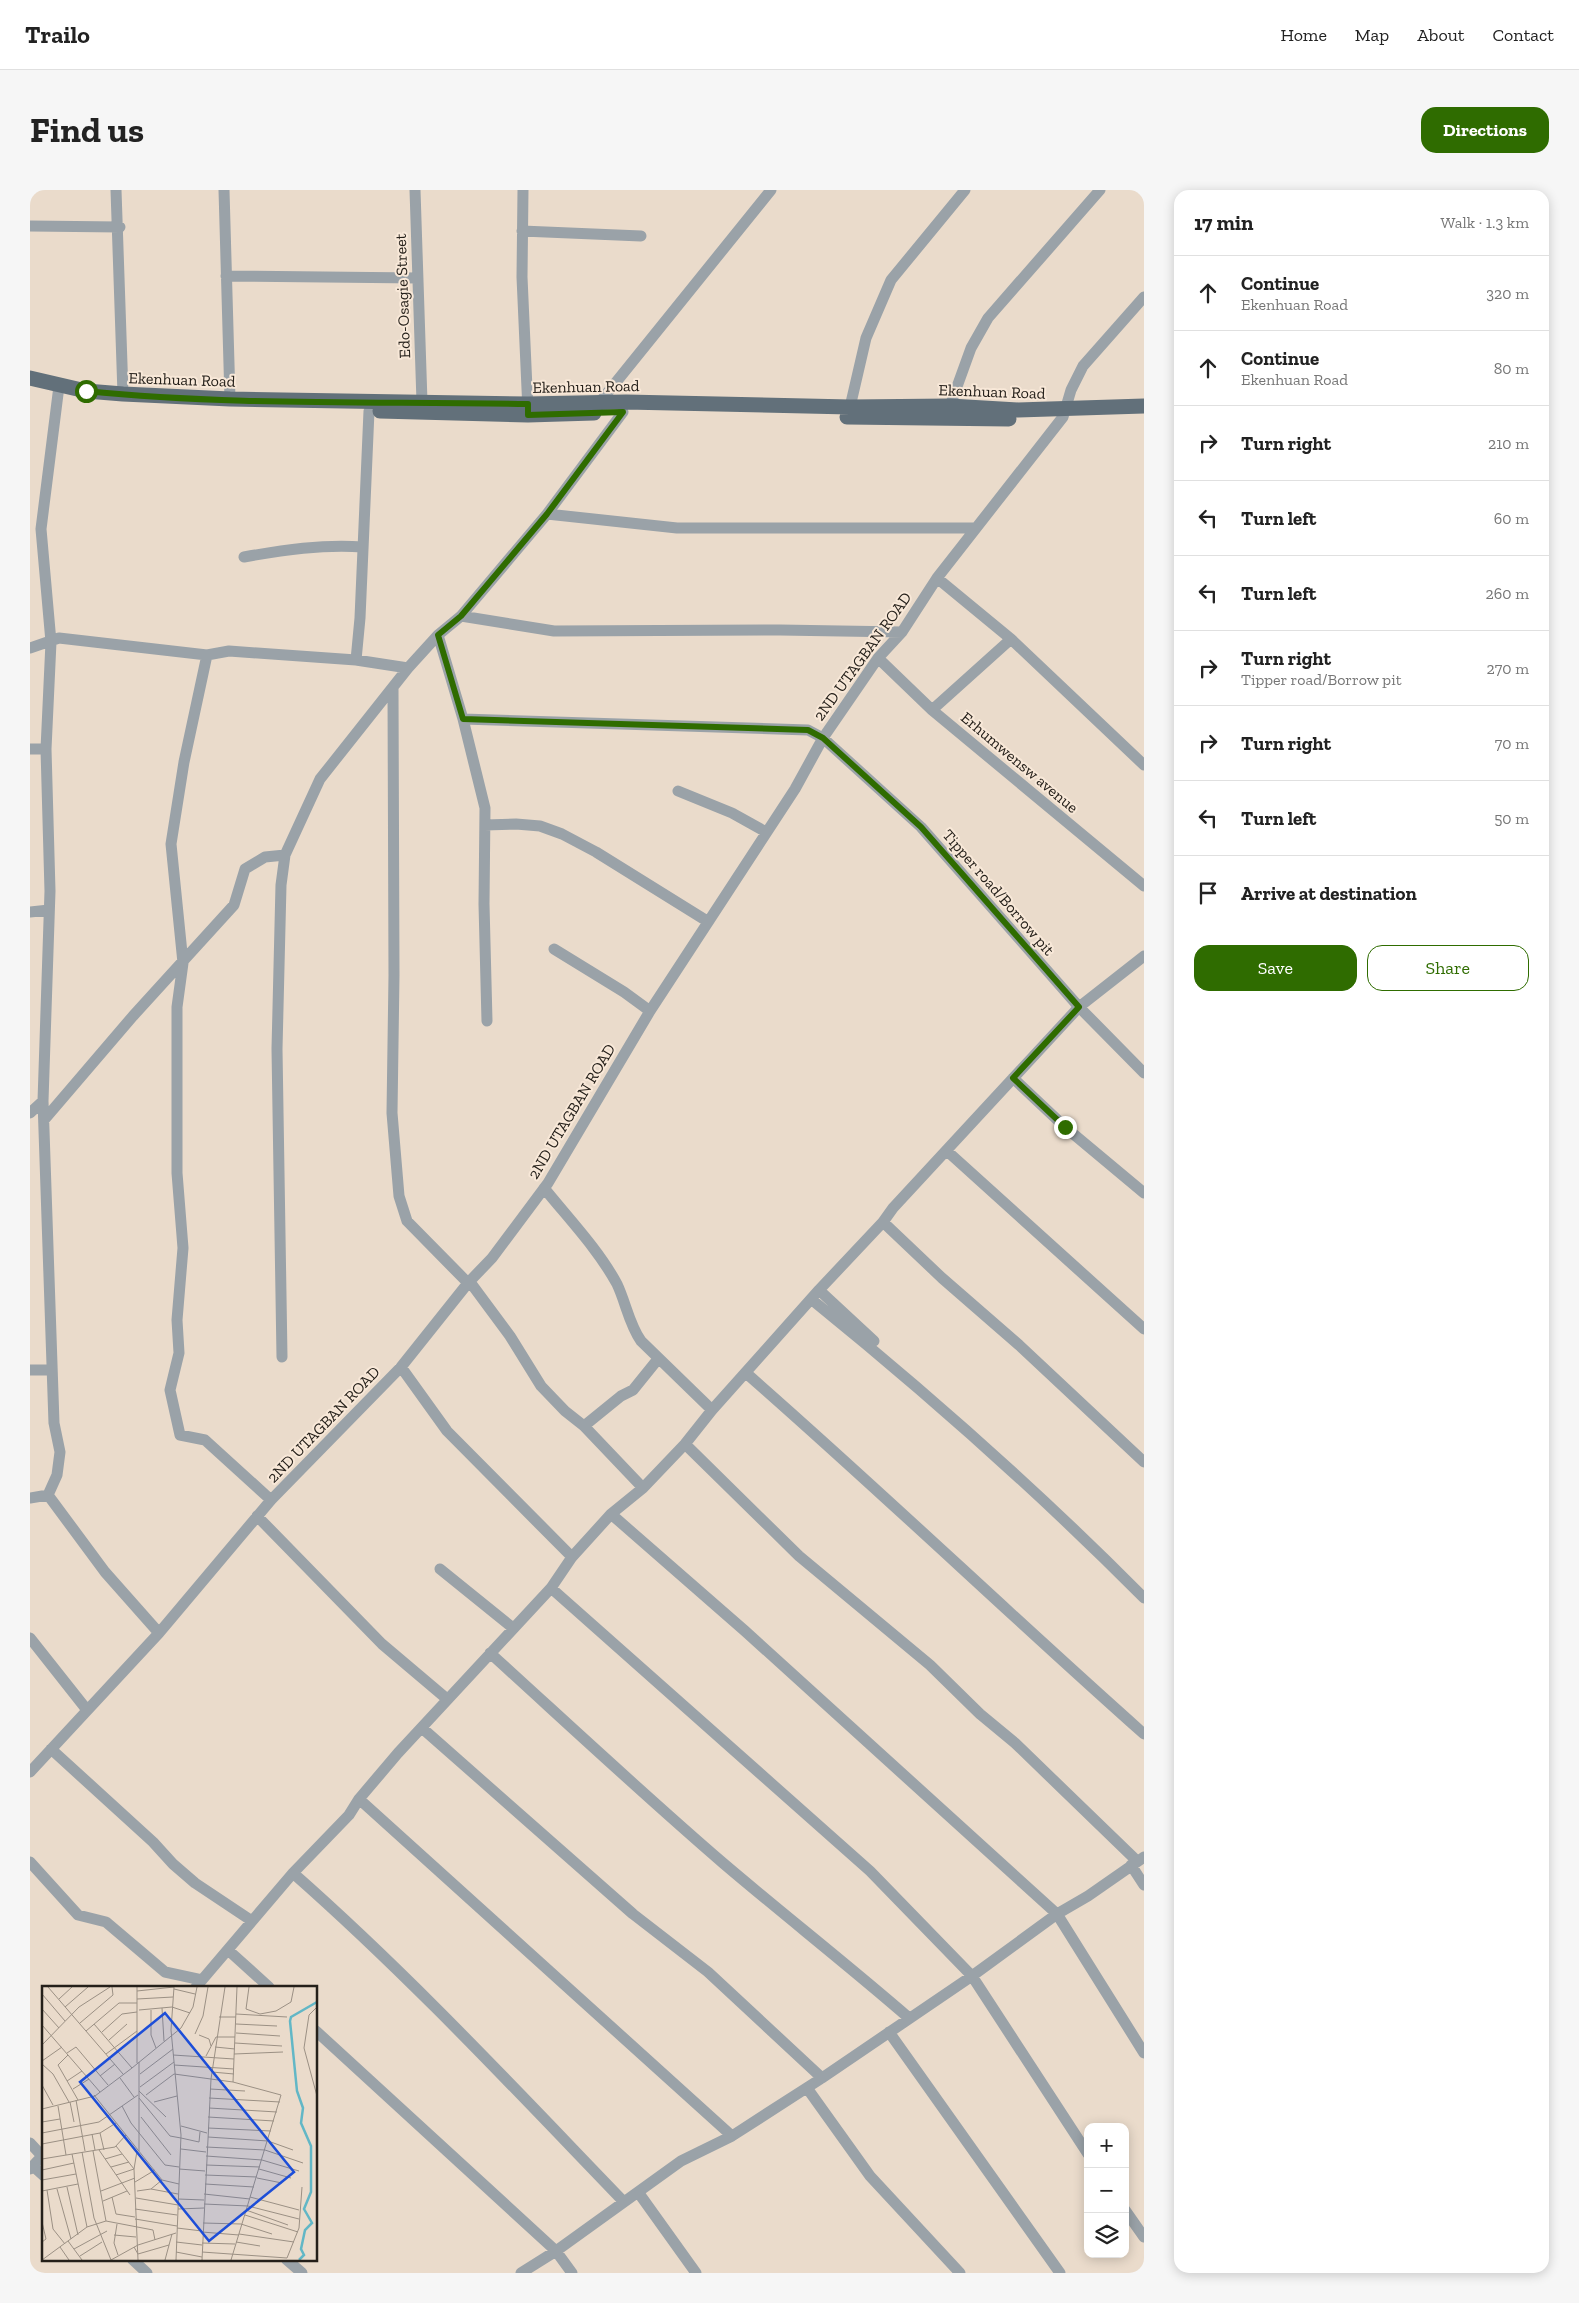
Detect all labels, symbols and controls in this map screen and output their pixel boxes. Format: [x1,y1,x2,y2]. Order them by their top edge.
text: Trailo [25,20,90,49]
text: Home [1280,24,1327,46]
text: Map [1355,24,1389,46]
text: About [1417,24,1464,46]
text: Contact [1492,24,1554,46]
button: Directions [1421,107,1549,153]
text: Find us [30,109,144,151]
text: 17 min [1194,210,1254,235]
text: Walk · 1.3 km [1441,213,1529,232]
street label: Edo-Osagie Street [391,233,414,359]
text: Continue [1241,272,1319,295]
icon: ahead [1194,279,1222,307]
text: 320 m [1486,284,1529,303]
text: Ekenhuan Road [1241,295,1348,314]
text: Continue [1241,347,1319,370]
icon: ahead [1194,354,1222,382]
text: 80 m [1494,359,1529,378]
street label: Ekenhuan Road [128,368,236,391]
text: Ekenhuan Road [1241,370,1348,389]
street label: Ekenhuan Road [532,376,640,397]
route start [75,380,98,403]
street label: Ekenhuan Road [938,380,1046,403]
icon: right [1194,429,1222,457]
text: Turn right [1241,432,1331,455]
text: 210 m [1488,434,1529,453]
icon: left [1194,504,1222,532]
text: Turn left [1241,507,1316,530]
text: 60 m [1494,509,1529,528]
icon: left [1194,579,1222,607]
text: Turn left [1241,582,1316,605]
text: 260 m [1486,584,1529,603]
street label: 2ND UTAGBAN ROAD [809,588,915,724]
text: Turn right [1241,647,1331,670]
icon: right [1194,654,1222,682]
text: 270 m [1487,659,1529,678]
text: Tipper road/Borrow pit [1241,670,1402,689]
street label: Erhumwensw avenue [957,708,1082,817]
icon: right [1194,729,1222,757]
text: Turn right [1241,732,1331,755]
text: 70 m [1495,734,1529,753]
icon: left [1194,804,1222,832]
text: Turn left [1241,807,1316,830]
text: 50 m [1494,809,1529,828]
street label: Tipper road/Borrow pit [939,826,1059,959]
icon: arrive [1194,879,1222,907]
text: Arrive at destination [1241,882,1417,905]
button: Save [1194,945,1357,991]
button: Share [1367,945,1529,991]
street label: 2ND UTAGBAN ROAD [524,1040,619,1182]
route end [1054,1116,1077,1139]
street label: 2ND UTAGBAN ROAD [263,1362,384,1486]
inset map [42,1986,318,2260]
map controls [1084,2123,1129,2258]
button: + [1084,2123,1129,2168]
button: − [1084,2168,1129,2213]
button: layers [1084,2213,1129,2258]

